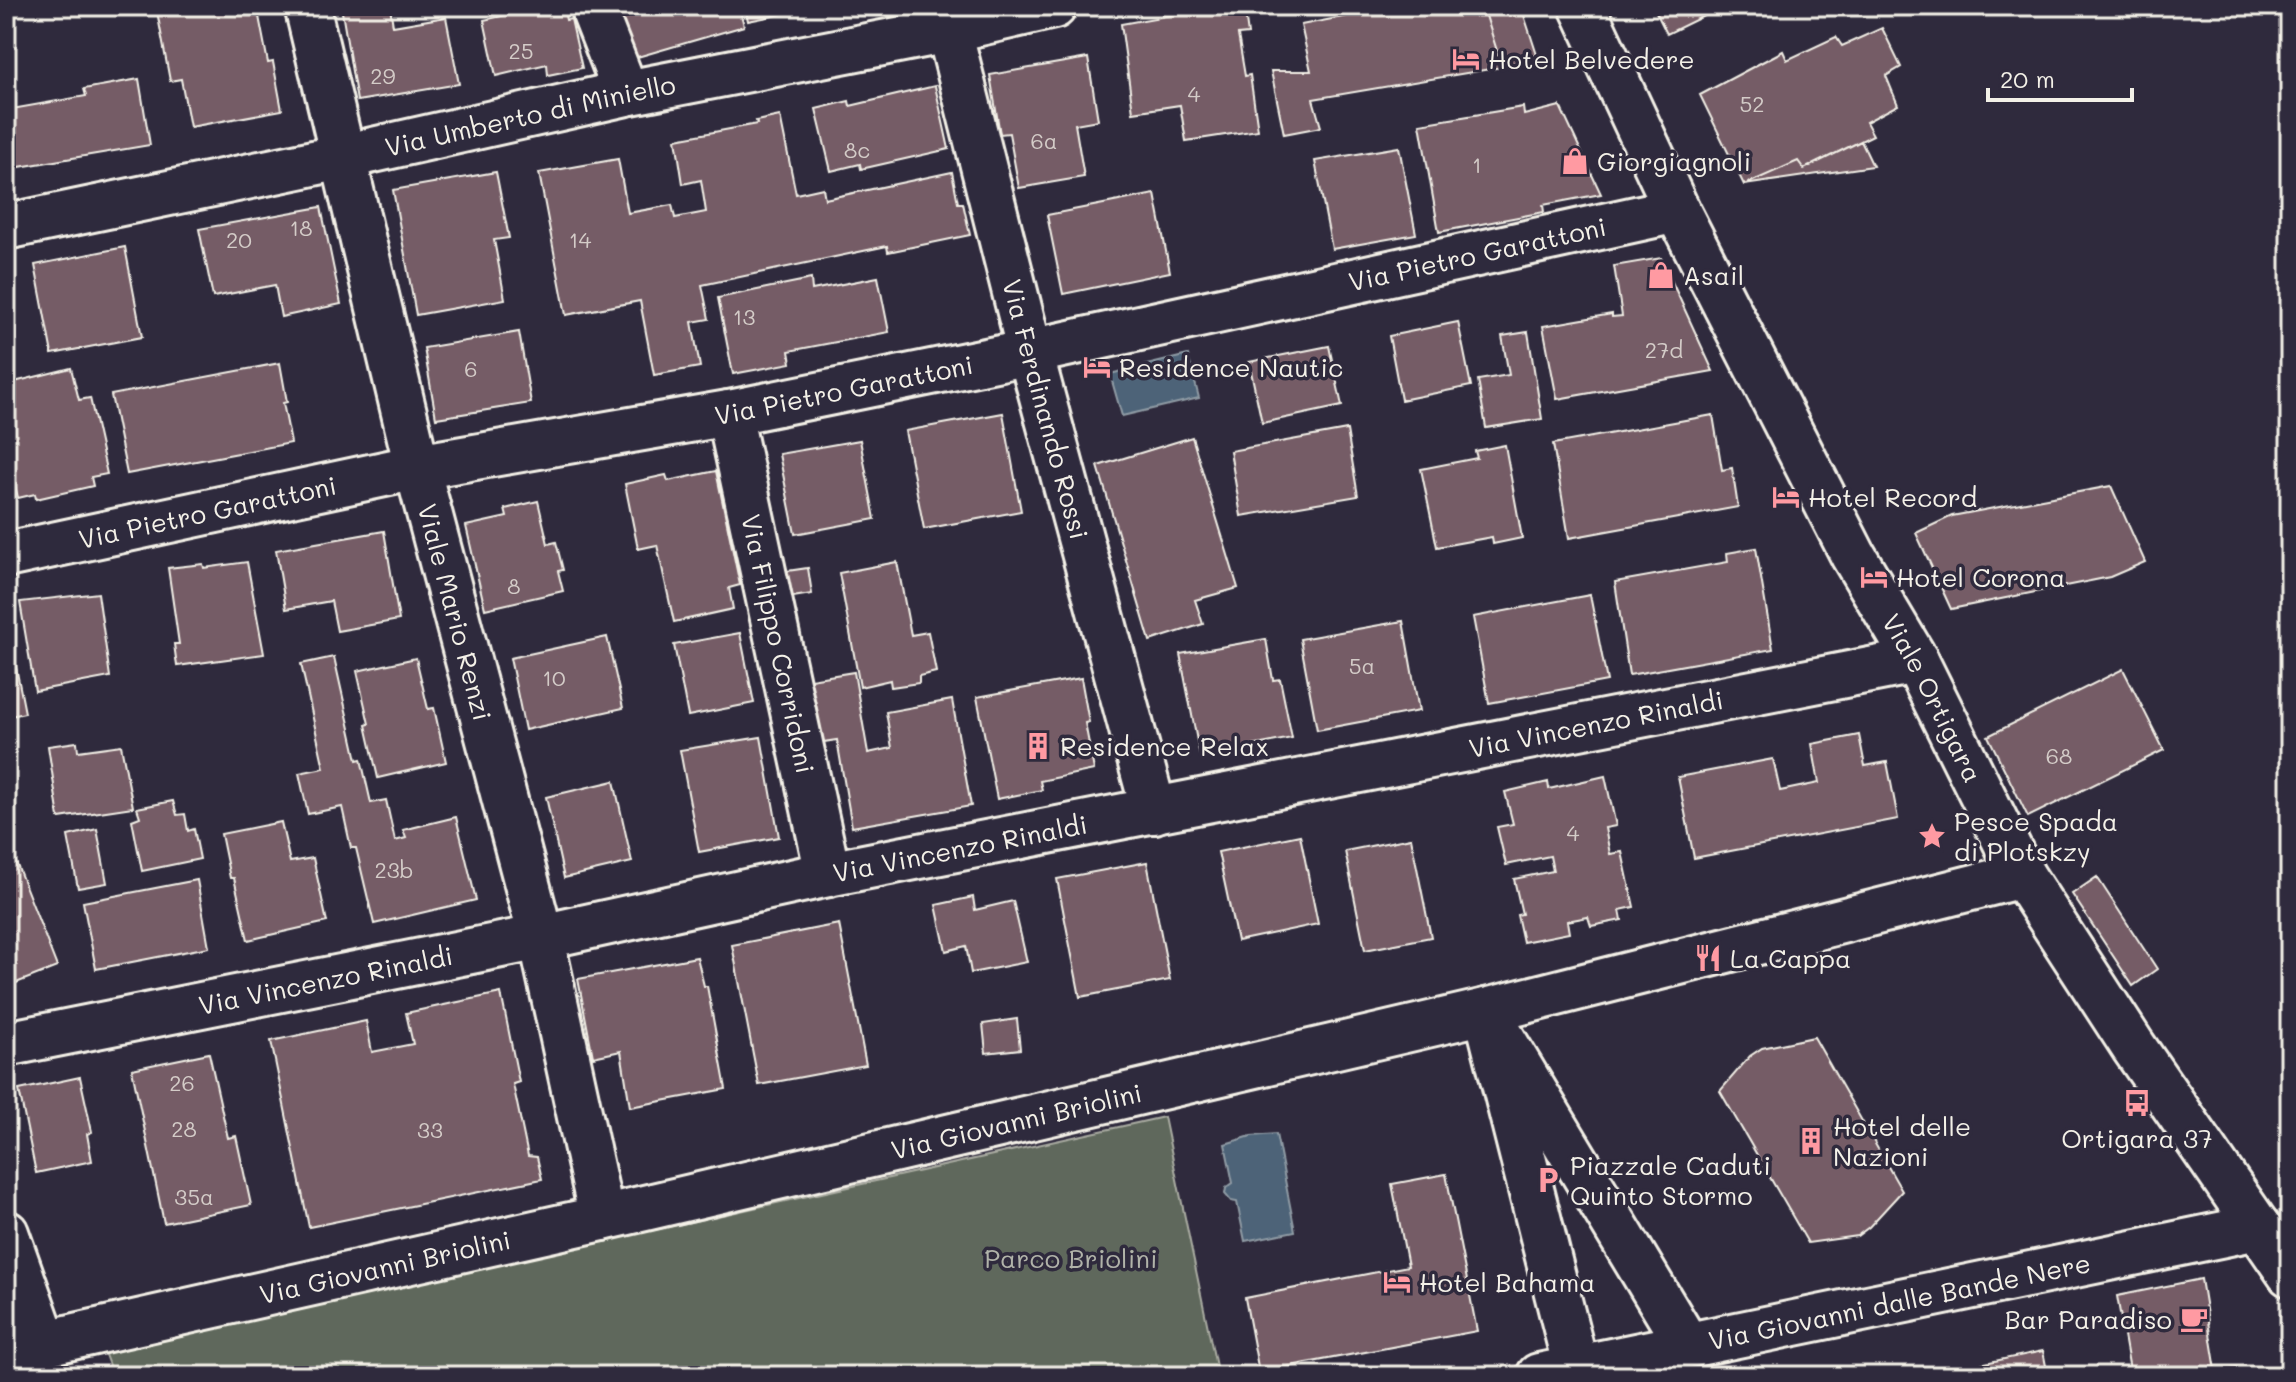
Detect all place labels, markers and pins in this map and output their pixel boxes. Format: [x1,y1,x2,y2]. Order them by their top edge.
place label: Hotel Belvedere [1488,42,1695,76]
hotel icon: Hotel Belvedere [1451,44,1481,74]
place label: Giorgiagnoli [1597,144,1751,178]
shop icon: Giorgiagnoli [1560,146,1590,176]
place label: Asail [1683,258,1744,292]
shop icon: Asail [1646,260,1676,290]
place label: Residence Nautic [1119,350,1343,384]
hotel icon: Residence Nautic [1082,352,1112,382]
place label: Hotel Record [1808,480,1977,514]
hotel icon: Hotel Record [1771,482,1801,512]
place label: Hotel Corona [1896,560,2065,594]
hotel icon: Hotel Corona [1859,562,1889,592]
place label: Residence Relax [1060,729,1269,763]
building icon: Residence Relax [1023,731,1053,761]
place label: Pesce Spada di Plotskzy [1954,804,2118,868]
place icon: Pesce Spada di Plotskzy [1917,821,1947,851]
place label: La Cappa [1730,941,1851,975]
restaurant icon: La Cappa [1693,943,1723,973]
bus stop icon: Ortigara 37 [2122,1088,2152,1118]
place label: Hotel delle Nazioni [1833,1109,1971,1173]
place label: Ortigara 37 [2061,1121,2213,1155]
building icon: Hotel delle Nazioni [1796,1126,1826,1156]
place label: Piazzale Caduti Quinto Stormo [1570,1148,1771,1212]
parking icon: Piazzale Caduti Quinto Stormo [1533,1165,1563,1195]
place label: Hotel Bahama [1419,1265,1595,1299]
hotel icon: Hotel Bahama [1382,1267,1412,1297]
place label: Bar Paradiso [2004,1302,2172,1336]
cafe icon: Bar Paradiso [2179,1304,2209,1334]

